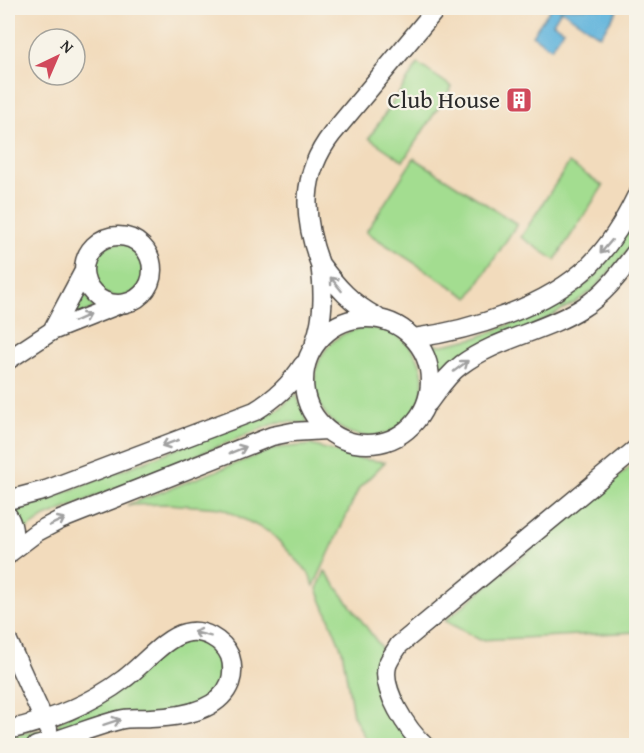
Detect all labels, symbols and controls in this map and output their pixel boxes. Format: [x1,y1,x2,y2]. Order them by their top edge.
north arrow [27,27,87,87]
text: N [55,34,80,59]
place label: Club House [388,82,500,117]
building icon: Club House [504,85,534,115]
one-way arrow [599,239,613,254]
one-way arrow [329,276,342,292]
one-way arrow [73,312,91,323]
one-way arrow [453,359,469,372]
one-way arrow [161,439,180,450]
one-way arrow [228,443,247,454]
one-way arrow [47,515,65,527]
one-way arrow [193,628,212,640]
one-way arrow [102,716,121,727]

